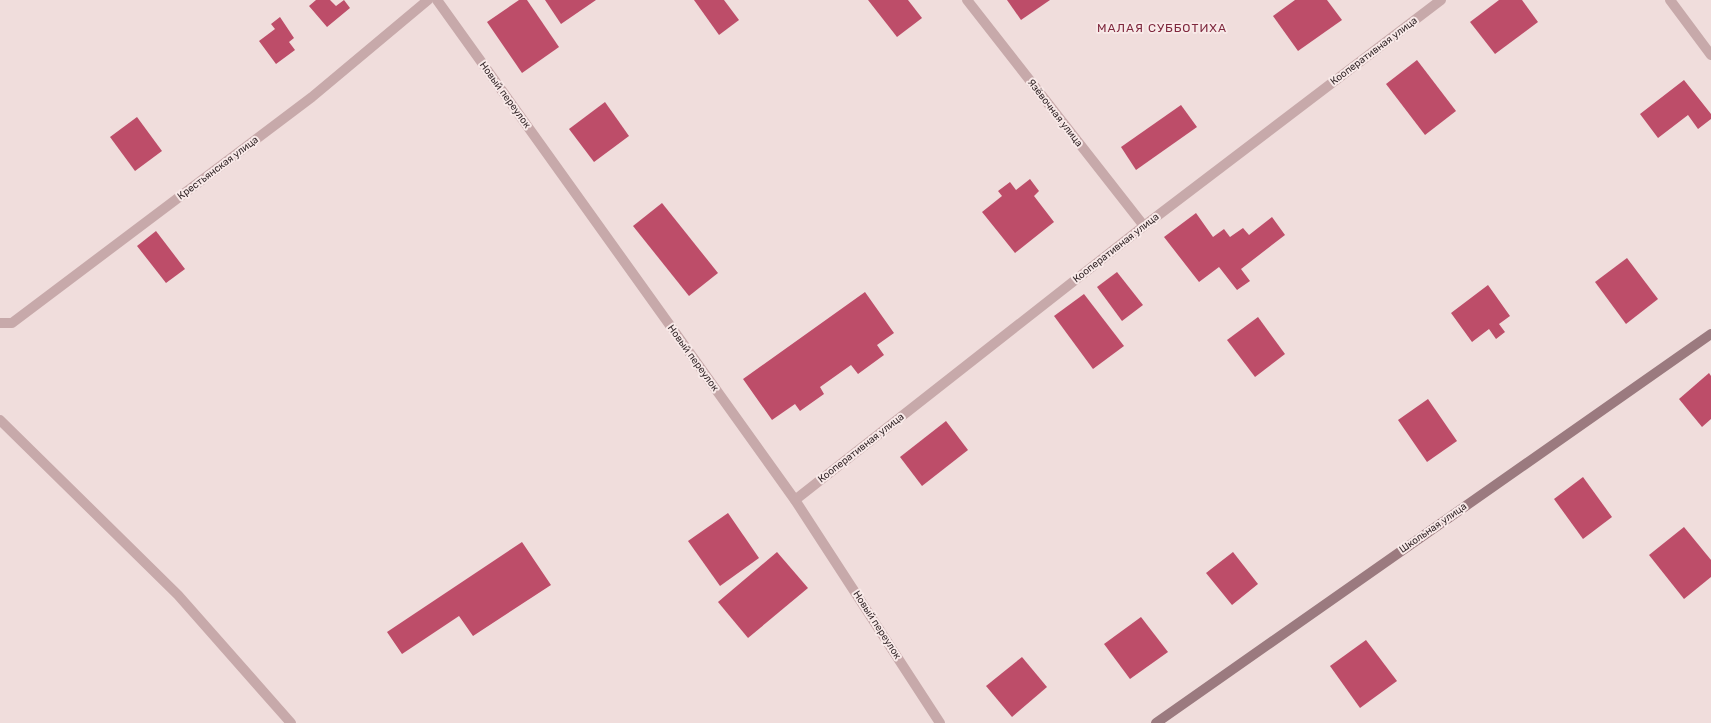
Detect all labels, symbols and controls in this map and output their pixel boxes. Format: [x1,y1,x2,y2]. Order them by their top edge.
street label: Кооперативная улица [1328,14,1420,88]
district label: МАЛАЯ СУББОТИХА [1097,21,1227,35]
street label: Новый переулок [477,59,533,131]
street label: Язёвочная улица [1025,77,1085,149]
street label: Крестьянская улица [175,134,261,202]
street label: Кооперативная улица [1071,211,1161,285]
street label: Новый переулок [665,322,721,394]
street label: Кооперативная улица [816,411,906,485]
street label: Школьная улица [1397,500,1469,556]
street label: Новый переулок [850,589,904,662]

